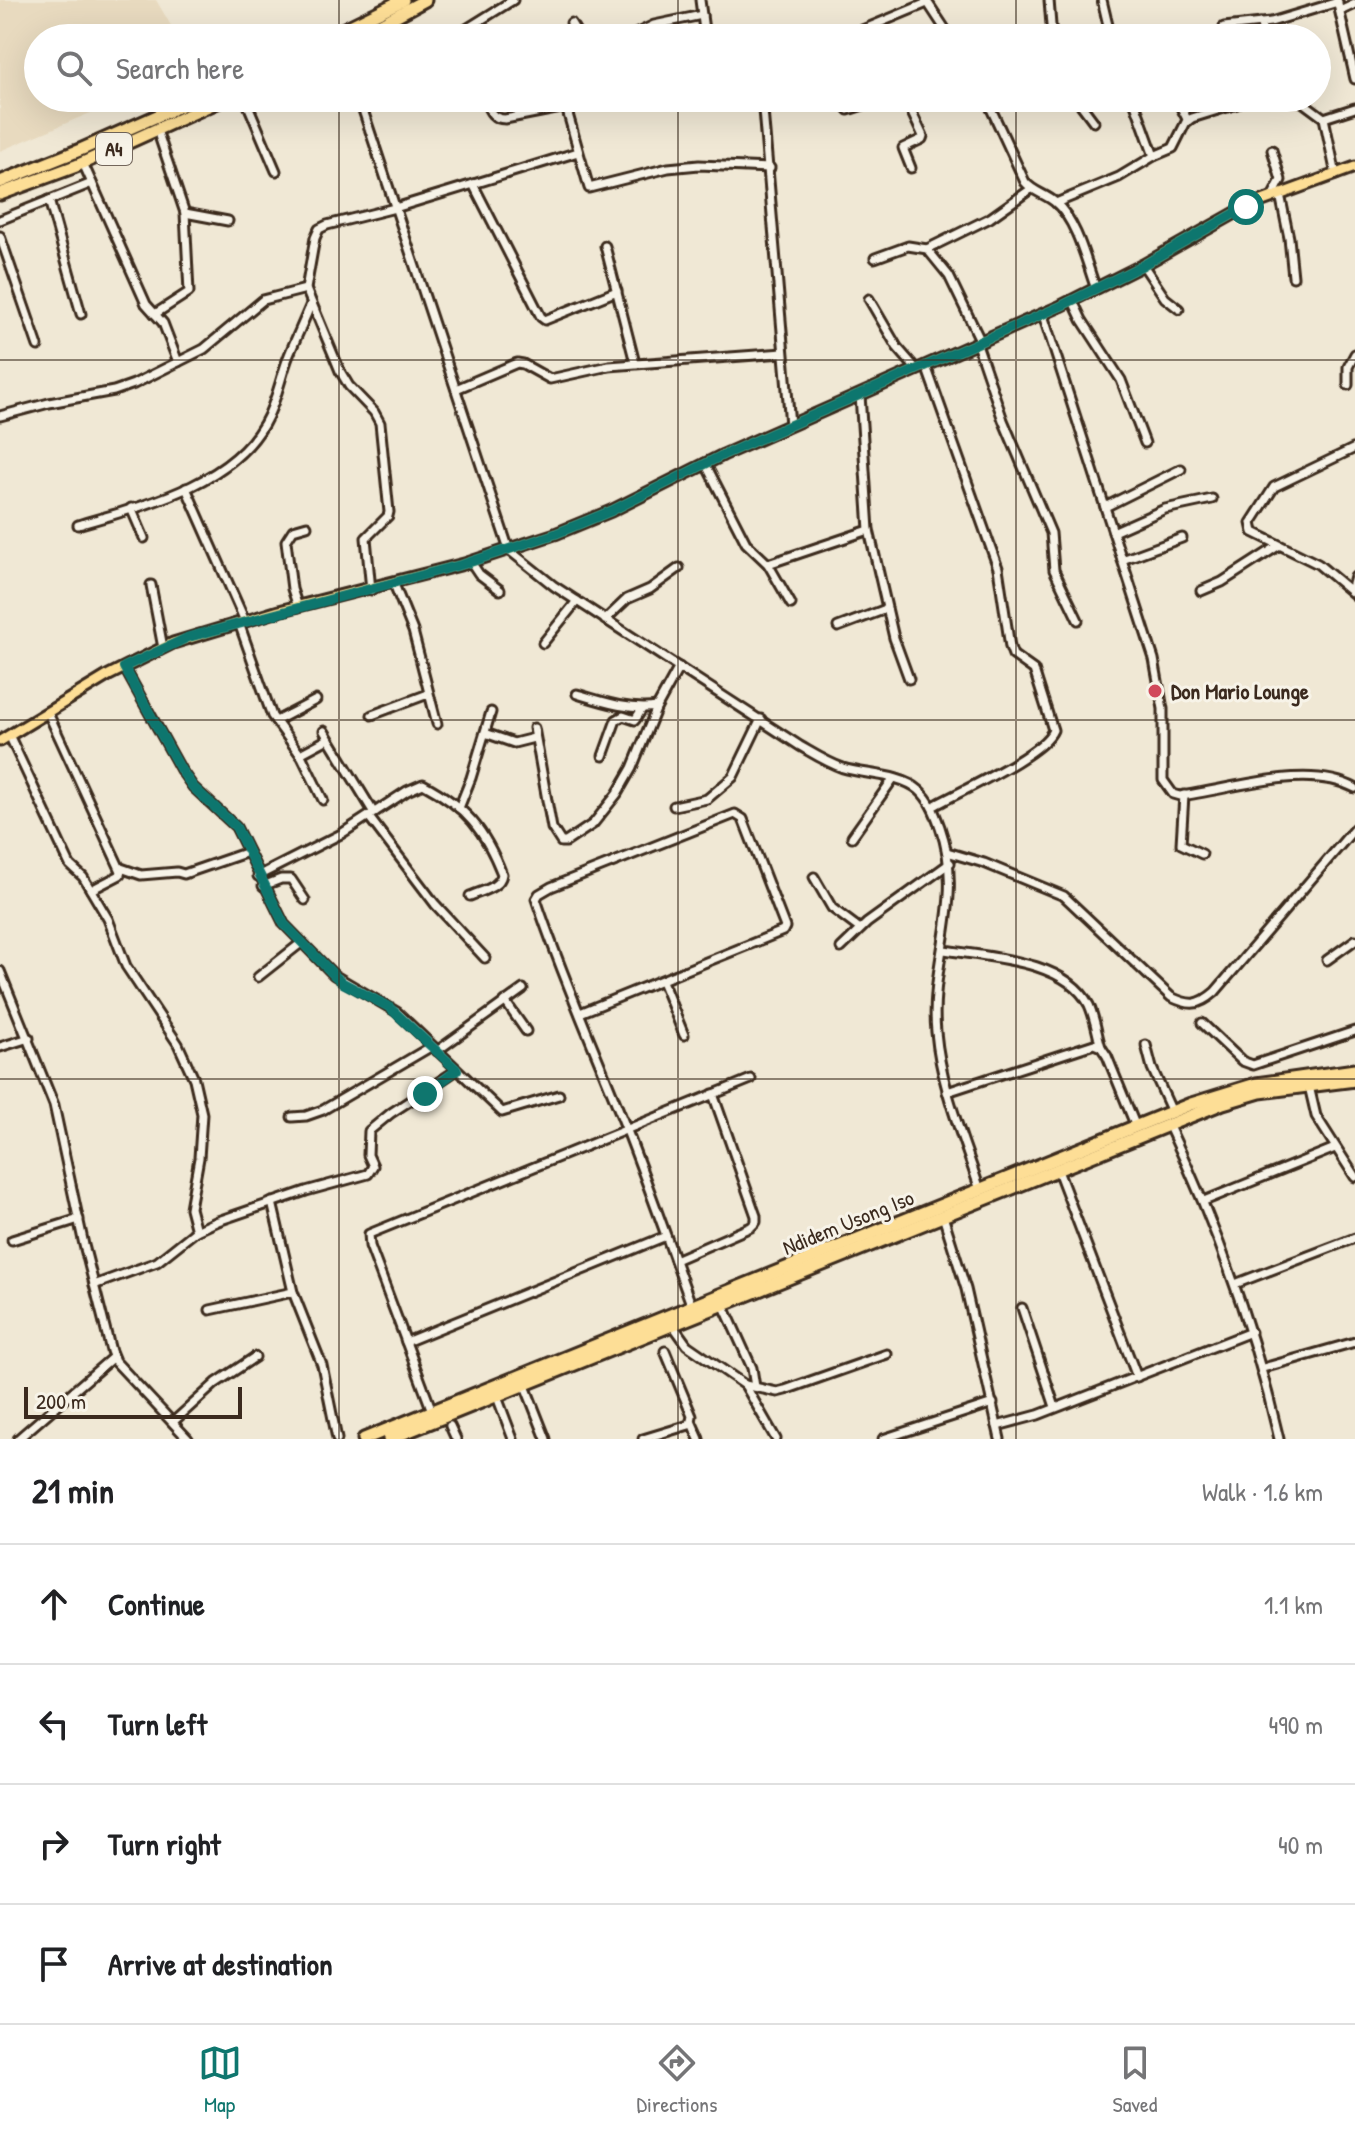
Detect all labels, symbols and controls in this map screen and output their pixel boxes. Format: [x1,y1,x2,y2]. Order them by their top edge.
search box [24,24,1331,112]
icon: search [52,46,96,90]
text: Search here [116,48,244,88]
road number: A4 [96,133,132,165]
route start [1228,189,1264,225]
place label: Don Mario Lounge [1171,676,1309,707]
marker: Don Mario Lounge [1146,682,1164,700]
route end [407,1076,443,1112]
street label: Ndidem Usong Iso [778,1182,918,1262]
scale bar [24,1383,242,1419]
text: 200 m [36,1386,86,1416]
text: 21 min [32,1468,114,1514]
text: Walk · 1.6 km [1202,1474,1323,1509]
icon: ahead [32,1582,76,1626]
text: Continue [108,1584,205,1624]
text: 1.1 km [1264,1587,1323,1622]
icon: left [32,1702,76,1746]
text: Turn left [108,1704,207,1744]
text: 490 m [1268,1707,1323,1742]
icon: right [32,1822,76,1866]
text: Turn right [108,1824,221,1864]
text: 40 m [1278,1827,1323,1862]
icon: arrive [32,1942,76,1986]
text: Arrive at destination [108,1944,333,1984]
tab: Map [198,2041,242,2119]
tab: Directions [637,2041,718,2119]
tab: Saved [1113,2041,1157,2119]

